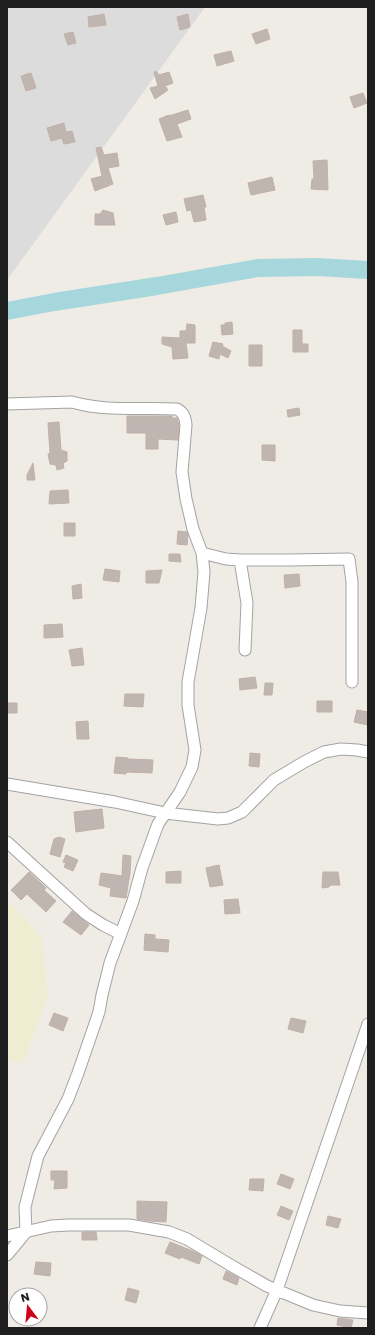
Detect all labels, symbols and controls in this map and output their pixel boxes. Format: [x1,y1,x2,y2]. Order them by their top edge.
north arrow [8,1287,48,1327]
text: N [19,1289,31,1306]

